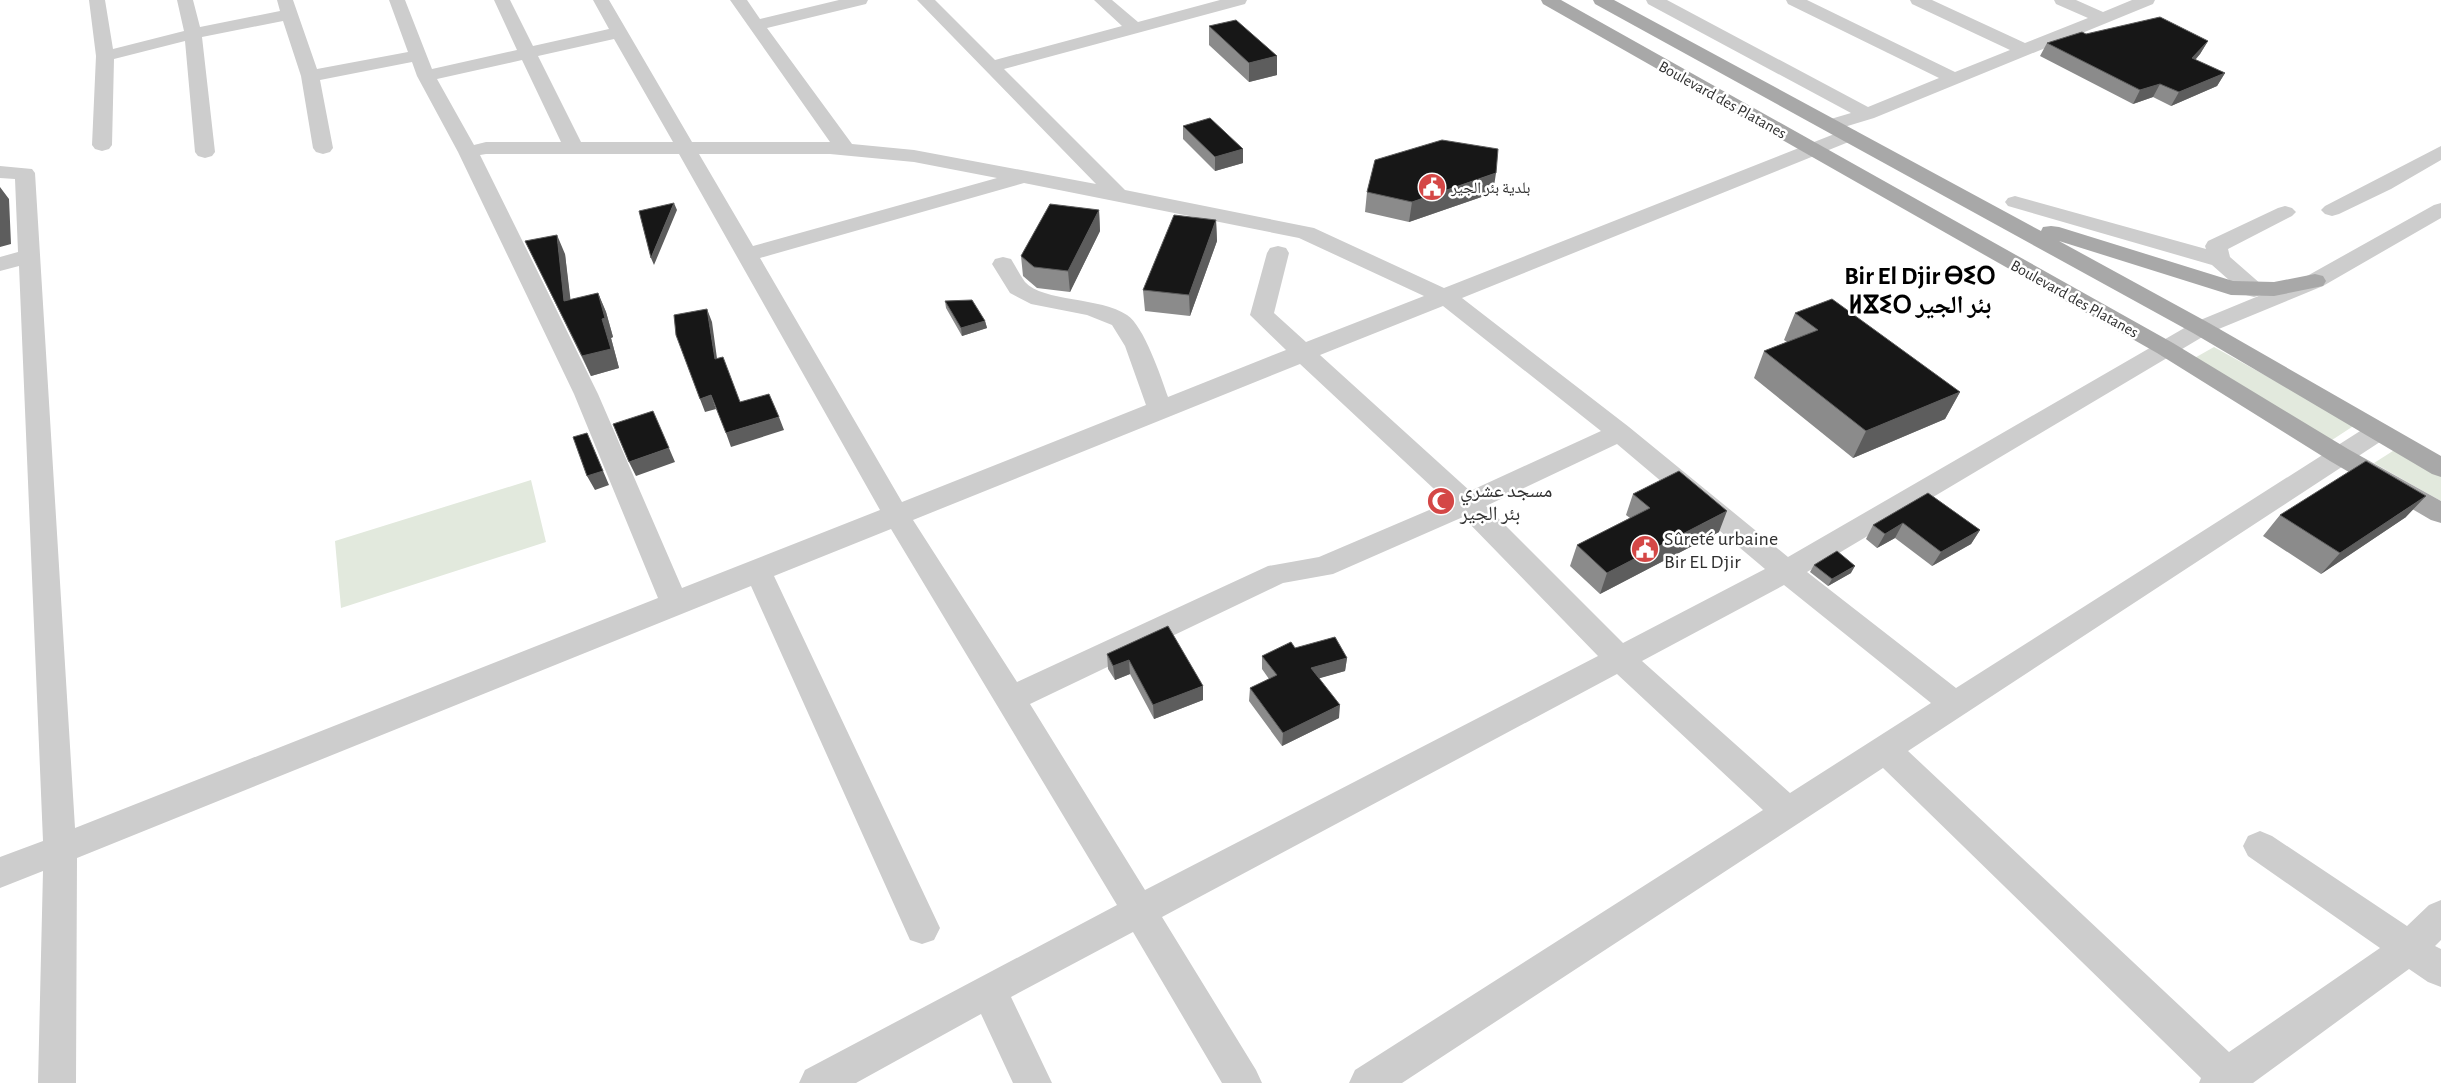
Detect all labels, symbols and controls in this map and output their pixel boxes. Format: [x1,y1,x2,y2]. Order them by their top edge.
street label: Boulevard des Platanes [1656,58,1789,142]
public building icon: بلدية بئر الجير [1417,172,1447,202]
place label: بلدية بئر الجير [1450,180,1531,197]
street label: Boulevard des Platanes [2008,257,2141,341]
district label: Bir El Djir ⴱⵉⵔ ⵍⴵⵉⵔ بئر الجير [1844,264,1996,319]
place label: مسجد عشري بئر الجير [1459,481,1552,525]
mosque icon: مسجد عشري بئر الجير [1426,486,1456,516]
place label: Sûreté urbaine Bir EL Djir [1664,529,1778,572]
public building icon: Sûreté urbaine Bir EL Djir [1630,534,1660,564]

